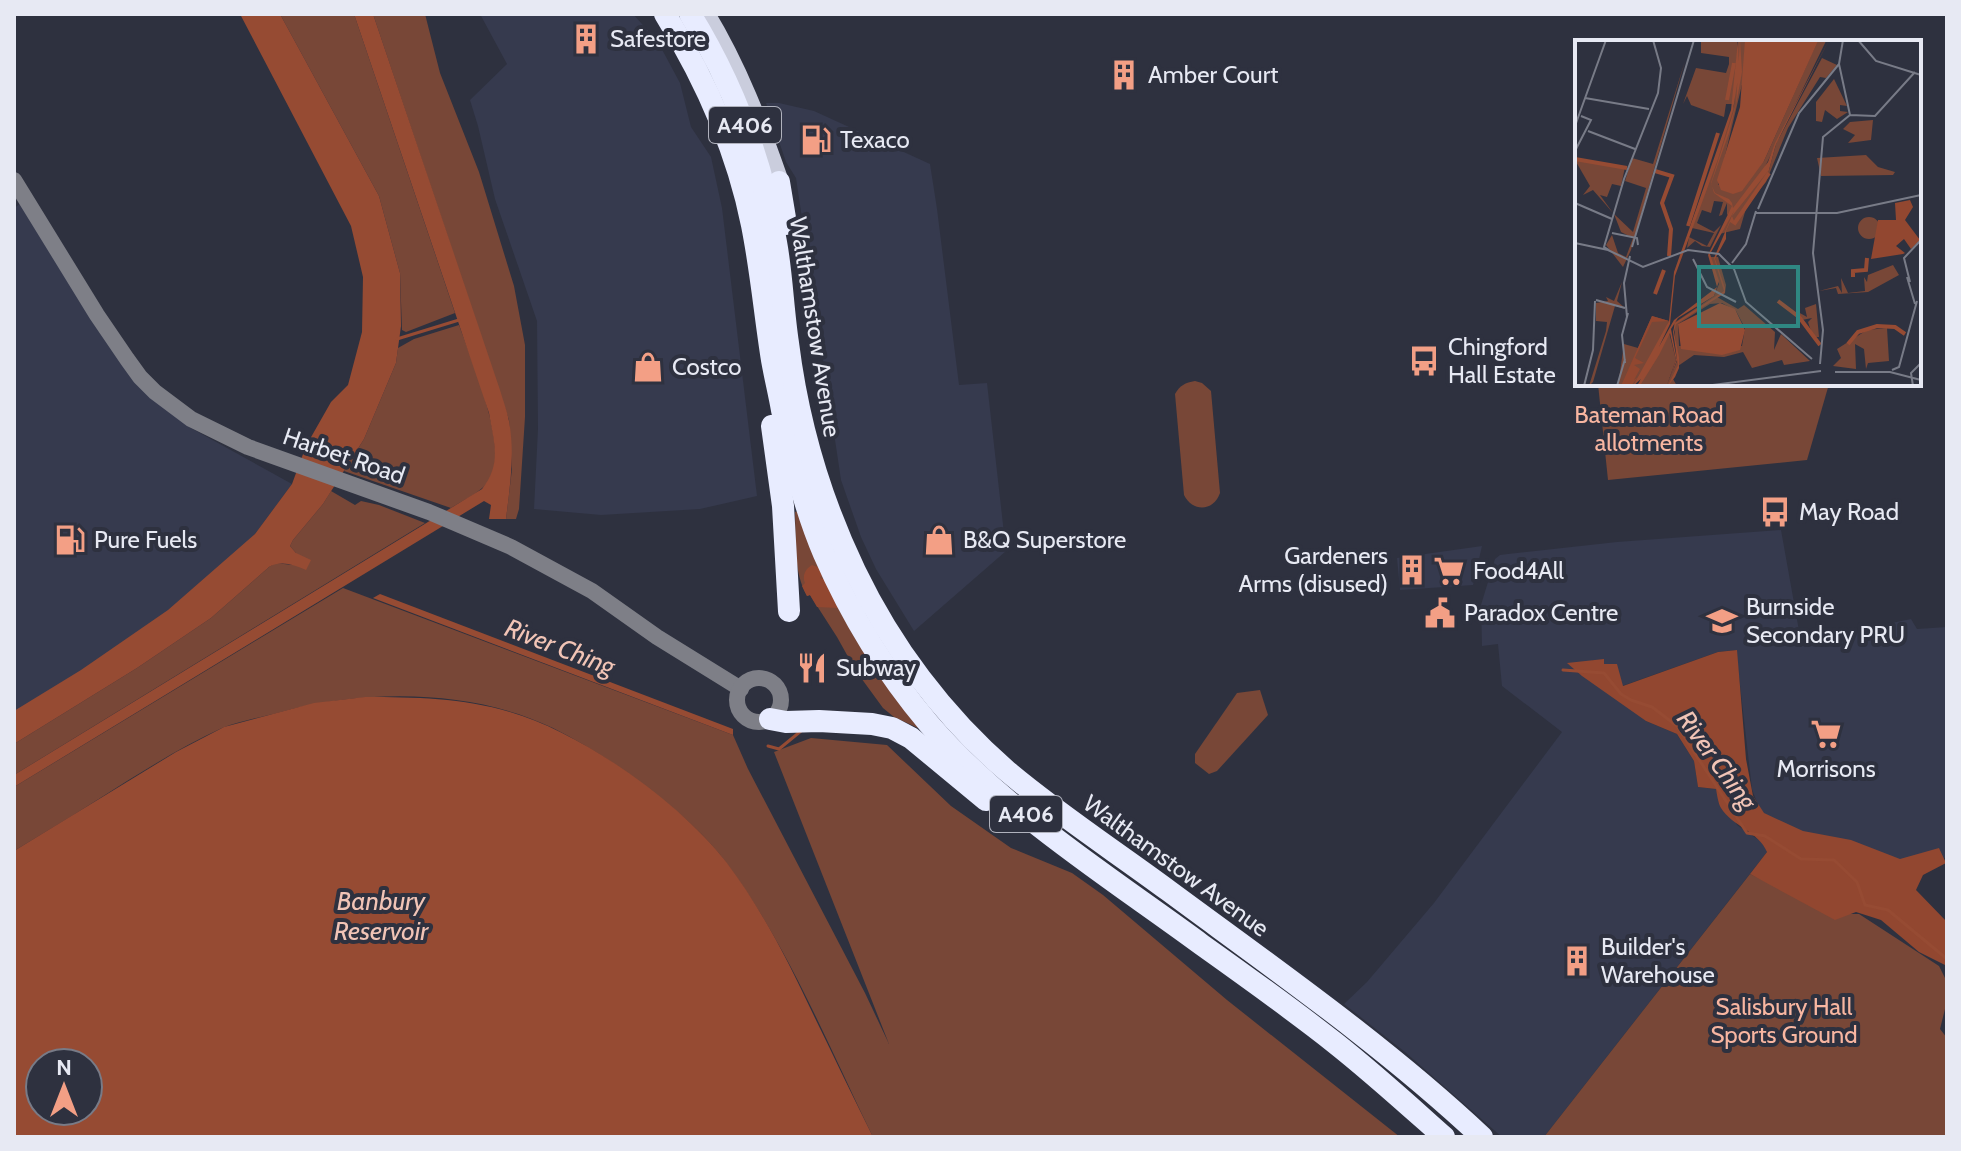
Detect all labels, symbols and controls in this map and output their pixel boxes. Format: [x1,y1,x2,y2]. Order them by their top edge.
building icon: Safestore [569,22,603,56]
place label: Safestore [610,24,706,53]
inset map [1575,40,1921,386]
building icon: Amber Court [1107,58,1141,92]
place label: Amber Court [1148,60,1278,89]
road number: A406 [709,107,781,143]
fuel station icon: Texaco [799,123,833,157]
place label: Texaco [840,125,910,154]
street label: Walthamstow Avenue [784,215,847,439]
place label: Chingford Hall Estate [1448,332,1556,389]
bus stop icon: Chingford Hall Estate [1407,344,1441,378]
shop icon: Costco [631,350,665,384]
place label: Costco [672,352,742,381]
park label: Bateman Road allotments [1574,400,1724,457]
street label: Harbet Road [279,421,409,490]
bus stop icon: May Road [1758,495,1792,529]
place label: May Road [1799,497,1899,526]
fuel station icon: Pure Fuels [53,523,87,557]
shop icon: B&Q Superstore [922,523,956,557]
place label: Pure Fuels [94,525,197,554]
place label: B&Q Superstore [963,525,1126,554]
place label: Gardeners Arms (disused) [1239,541,1388,598]
building icon: Gardeners Arms (disused) [1395,553,1429,587]
supermarket icon: Food4All [1432,554,1466,588]
place label: Food4All [1473,556,1564,585]
place label: Burnside Secondary PRU [1746,592,1905,649]
public building icon: Paradox Centre [1423,596,1457,630]
place label: Paradox Centre [1464,598,1618,627]
school or university icon: Burnside Secondary PRU [1705,604,1739,638]
water label: River Ching [500,611,621,683]
restaurant icon: Subway [795,651,829,685]
place label: Subway [836,653,916,682]
water label: River Ching [1670,704,1764,817]
supermarket icon: Morrisons [1809,717,1843,751]
place label: Morrisons [1776,754,1876,783]
street label: Walthamstow Avenue [1078,789,1275,943]
road number: A406 [990,796,1062,832]
water label: Banbury Reservoir [334,885,429,947]
place label: Builder's Warehouse [1601,932,1715,989]
building icon: Builder's Warehouse [1560,944,1594,978]
park label: Salisbury Hall Sports Ground [1710,992,1858,1049]
north arrow [24,1047,104,1127]
text: N [56,1054,72,1081]

